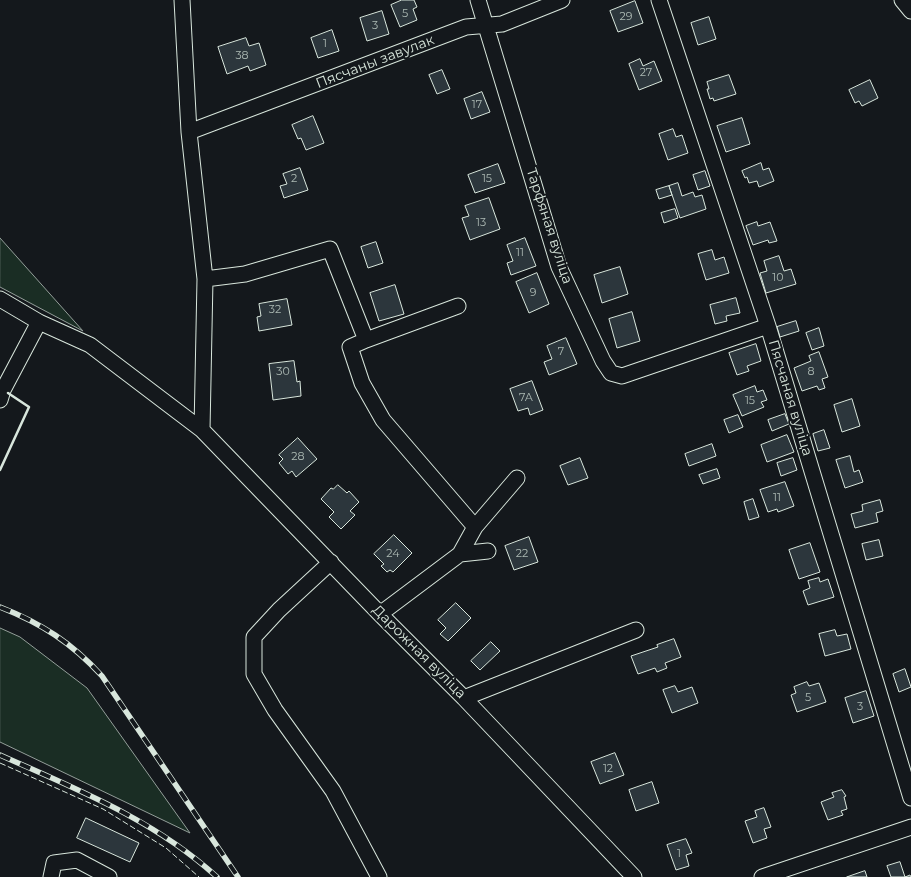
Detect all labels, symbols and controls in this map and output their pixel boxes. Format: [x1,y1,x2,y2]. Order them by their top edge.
house number: 5 [402,7,408,21]
house number: 29 [620,10,632,24]
house number: 3 [372,19,378,33]
street label: Пясчаны завулак [313,32,437,92]
house number: 1 [323,37,327,51]
house number: 38 [235,49,249,63]
house number: 27 [640,66,652,80]
house number: 17 [472,98,482,112]
street label: Тарфяная вуліца [522,166,576,286]
house number: 2 [291,172,297,186]
house number: 15 [482,172,492,186]
house number: 13 [476,216,486,230]
house number: 11 [516,246,524,260]
house number: 10 [772,271,784,285]
house number: 9 [530,286,536,300]
house number: 32 [269,303,281,317]
street label: Пясчаная вуліца [764,338,816,458]
house number: 7 [558,345,564,359]
house number: 30 [276,365,290,379]
house number: 8 [807,365,815,379]
house number: 7А [519,391,533,405]
house number: 15 [745,394,755,408]
house number: 28 [291,450,305,464]
house number: 11 [773,491,781,505]
house number: 24 [386,547,400,561]
house number: 22 [516,547,528,561]
street label: Дарожная вуліца [369,602,469,702]
house number: 5 [805,691,811,705]
house number: 3 [857,700,863,714]
house number: 12 [603,762,613,776]
house number: 1 [677,847,681,861]

